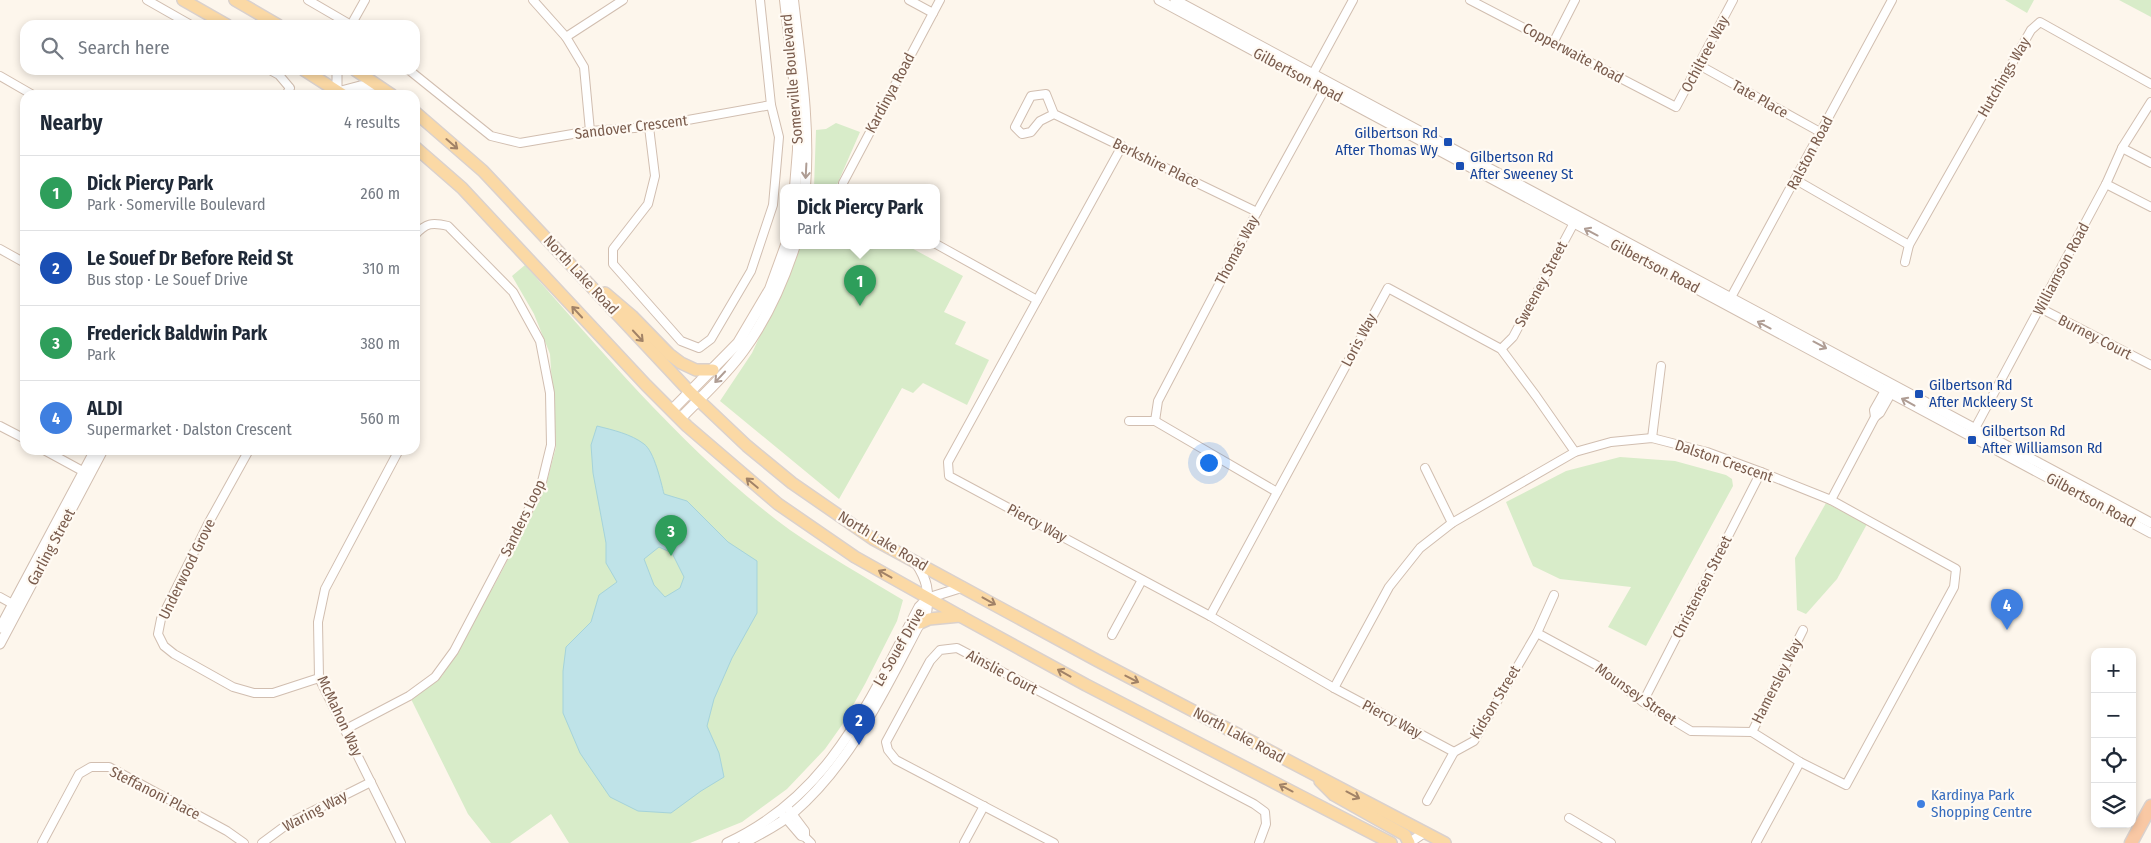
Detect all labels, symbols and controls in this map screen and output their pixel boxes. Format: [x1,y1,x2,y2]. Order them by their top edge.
street label: Ochiltree Way [1677,12,1733,95]
street label: Somerville Boulevard [777,13,807,145]
street label: Copperwaite Road [1520,19,1626,87]
search box [20,20,420,75]
icon: search [38,34,66,62]
street label: Hutchings Way [1974,34,2034,120]
text: Search here [78,36,170,59]
street label: Gilbertson Road [1250,44,1346,106]
street label: Kardinya Road [861,50,919,136]
street label: Tate Place [1729,76,1791,122]
text: Nearby [40,110,102,136]
street label: Sandover Crescent [573,111,689,143]
text: 4 results [344,113,400,132]
street label: Ralston Road [1783,113,1837,193]
place label: Gilbertson Rd After Thomas Wy [1335,124,1438,159]
street label: Berkshire Place [1110,134,1202,192]
marker: Gilbertson Rd After Thomas Wy [1442,136,1454,148]
one-way arrow [445,138,458,150]
place label: Gilbertson Rd After Sweeney St [1470,148,1573,183]
marker: Gilbertson Rd After Sweeney St [1454,160,1466,172]
one-way arrow [802,162,811,178]
text: Dick Piercy Park [87,172,213,195]
text: 1 [53,184,59,203]
text: 260 m [361,184,400,203]
popup [780,184,940,249]
text: Park · Somerville Boulevard [87,195,266,214]
text: Dick Piercy Park [797,196,923,219]
street label: Thomas Way [1211,212,1263,288]
text: Park [797,219,825,238]
street label: Williamson Road [2029,220,2093,318]
one-way arrow [1584,226,1598,236]
street label: North Lake Road [540,232,622,318]
street label: Gilbertson Road [1607,235,1703,297]
street label: Sweeney Street [1511,238,1571,330]
text: Le Souef Dr Before Reid St [87,247,293,270]
text: 2 [52,259,60,278]
text: 310 m [363,259,400,278]
pin: 1 [844,265,876,306]
text: Bus stop · Le Souef Drive [87,270,248,289]
one-way arrow [571,306,583,318]
street label: Loris Way [1337,310,1381,370]
street label: Burney Court [2055,311,2135,363]
one-way arrow [1757,320,1772,330]
text: Frederick Baldwin Park [87,322,267,345]
one-way arrow [632,330,643,343]
text: 3 [52,334,60,353]
text: 380 m [360,334,400,353]
one-way arrow [1812,341,1827,350]
text: Park [87,345,115,364]
one-way arrow [714,371,726,384]
place label: Gilbertson Rd After Mckleery St [1929,376,2033,411]
marker: Gilbertson Rd After Mckleery St [1913,388,1925,400]
text: ALDI [87,397,123,420]
one-way arrow [1900,397,1915,407]
text: 4 [52,409,60,428]
text: 560 m [360,409,400,428]
text: Supermarket · Dalston Crescent [87,420,292,439]
place label: Gilbertson Rd After Williamson Rd [1982,422,2103,457]
marker: Gilbertson Rd After Williamson Rd [1966,434,1978,446]
street label: Dalston Crescent [1673,436,1775,486]
your location [1196,450,1222,476]
street label: Gilbertson Road [2043,469,2139,531]
street label: Sanders Loop [497,477,549,559]
one-way arrow [745,477,758,488]
street label: Piercy Way [1004,500,1070,546]
street label: Garling Street [23,505,79,588]
street label: North Lake Road [835,507,931,575]
pin: 3 [655,515,687,556]
street label: Underwood Grove [155,516,219,622]
street label: Christensen Street [1668,533,1736,641]
one-way arrow [879,569,893,579]
pin: 4 [1991,589,2023,630]
one-way arrow [981,597,996,607]
street label: Le Souef Drive [869,605,929,689]
street label: Hamersley Way [1748,635,1806,726]
street label: Ainslie Court [963,646,1041,698]
map controls [2091,648,2136,828]
button: + [2091,648,2136,693]
street label: Mounsey Street [1592,659,1680,729]
street label: Kidson Street [1466,662,1524,742]
one-way arrow [1057,667,1072,677]
street label: McMahon Way [313,673,367,759]
one-way arrow [1124,674,1139,684]
button: − [2091,693,2136,738]
street label: Piercy Way [1359,696,1425,742]
street label: North Lake Road [1190,703,1288,767]
pin: 2 [843,704,875,745]
button: locate [2091,738,2136,783]
street label: Steffanoni Place [107,762,203,824]
one-way arrow [1278,783,1293,793]
button: layers [2091,783,2136,828]
street label: Waring Way [280,786,351,835]
place label: Kardinya Park Shopping Centre [1931,786,2032,821]
one-way arrow [1346,790,1361,800]
marker: Kardinya Park Shopping Centre [1915,798,1927,810]

